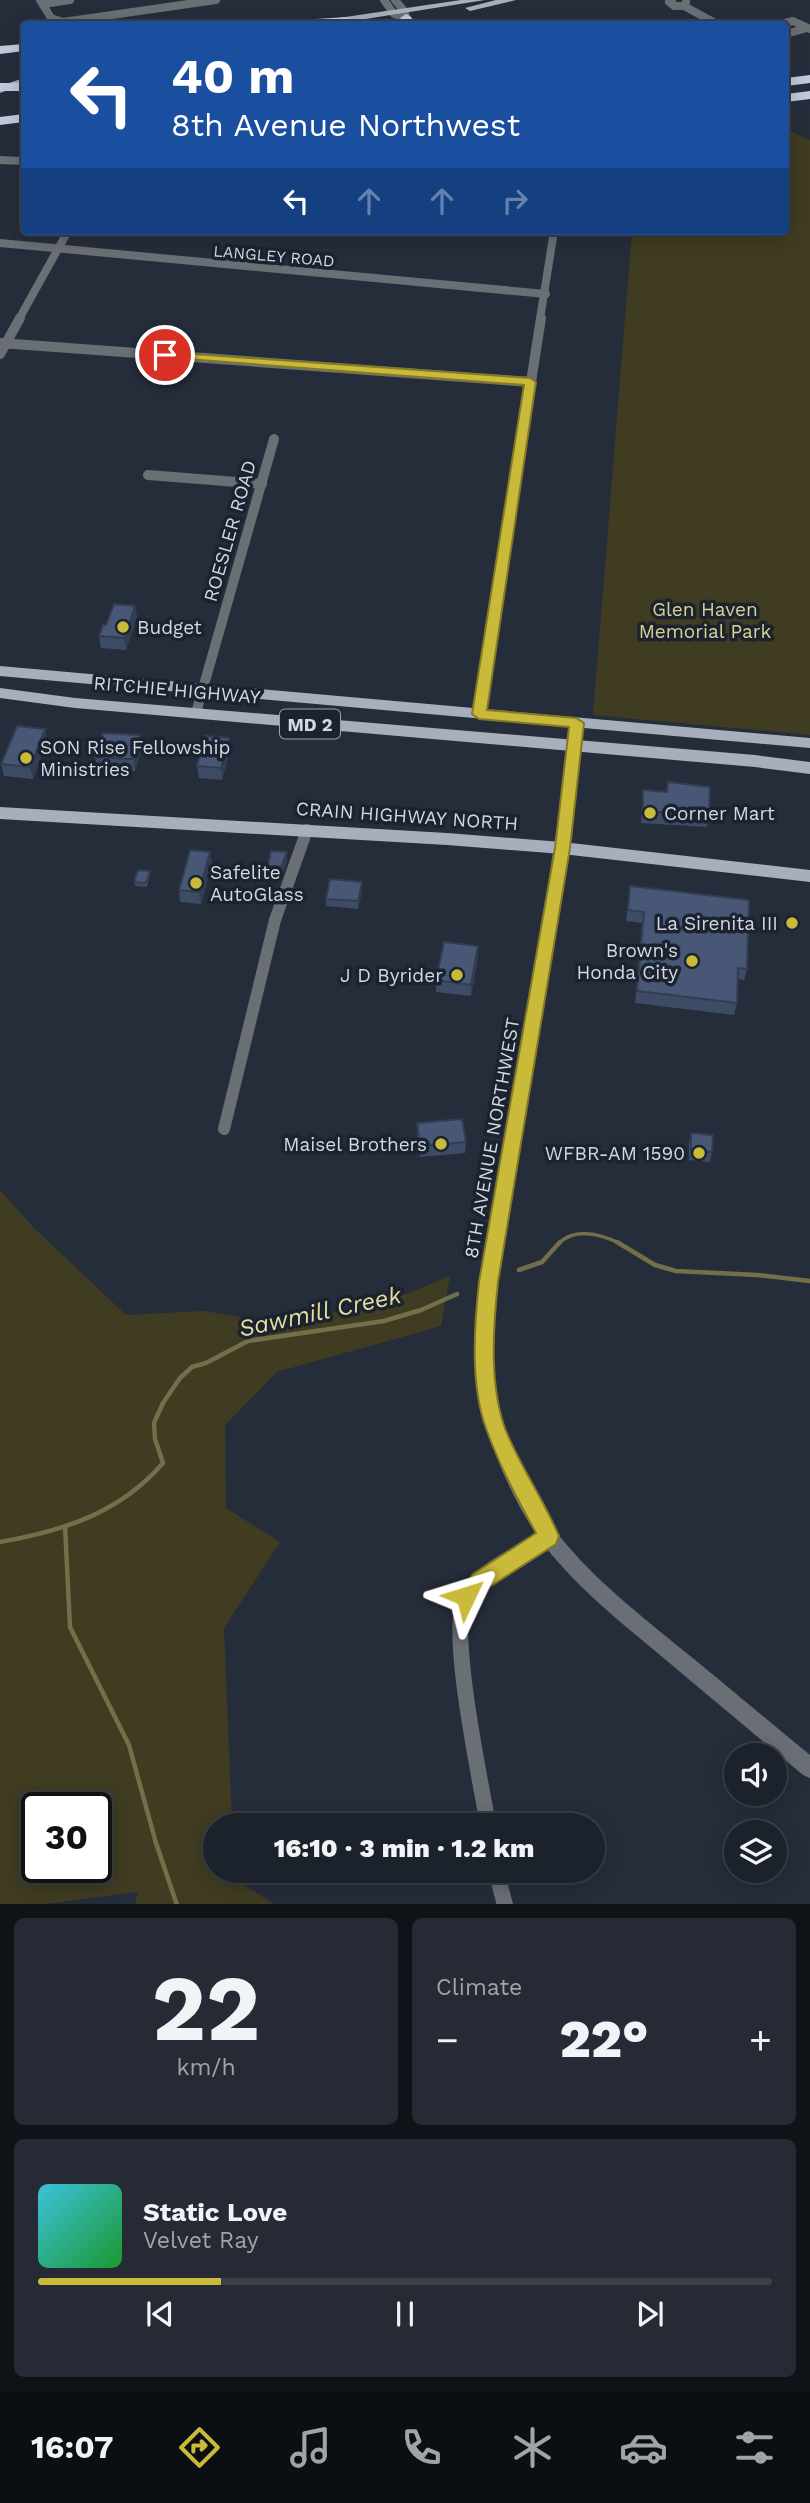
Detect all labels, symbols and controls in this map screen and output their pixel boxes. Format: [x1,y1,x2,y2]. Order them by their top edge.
text: 40 m [171,47,294,105]
icon: left [56,49,147,140]
text: 8th Avenue Northwest [171,106,520,144]
icon: left [277,182,315,220]
icon: ahead [350,182,388,220]
icon: ahead [423,182,461,220]
icon: right [496,182,534,220]
street label: LANGLEY ROAD [213,241,335,271]
pin [135,325,195,385]
icon: arrive [146,336,184,374]
street label: ROESLER ROAD [199,458,261,604]
park label: Glen Haven Memorial Park [639,598,772,643]
place label: Budget [137,616,202,639]
marker: Budget [115,619,131,635]
street label: RITCHIE HIGHWAY [93,671,262,709]
road number: MD 2 [280,710,340,738]
place label: SON Rise Fellowship Ministries [40,736,231,781]
marker: SON Rise Fellowship Ministries [18,750,34,766]
street label: CRAIN HIGHWAY NORTH [295,797,519,835]
place label: Corner Mart [664,802,775,825]
marker: Corner Mart [642,805,658,821]
place label: Safelite AutoGlass [210,861,304,906]
marker: Safelite AutoGlass [188,875,204,891]
place label: La Sirenita III [656,912,778,935]
marker: La Sirenita III [784,915,800,931]
place label: Brown's Honda City [576,939,678,984]
marker: Brown's Honda City [684,953,700,969]
place label: J D Byrider [340,964,443,987]
marker: J D Byrider [449,967,465,983]
street label: 8TH AVENUE NORTHWEST [459,1016,525,1260]
place label: Maisel Brothers [283,1133,427,1156]
marker: Maisel Brothers [433,1136,449,1152]
place label: WFBR-AM 1590 [545,1142,685,1165]
marker: WFBR-AM 1590 [691,1145,707,1161]
water label: Sawmill Creek [236,1281,405,1343]
position arrow [429,1559,503,1633]
map controls [724,1743,787,1883]
button: sound [724,1743,787,1806]
speed limit sign: 30 [21,1792,112,1883]
button: layers [724,1820,787,1883]
text: 16:10 · 3 min · 1.2 km [274,1833,534,1863]
text: 22 [152,1955,260,2062]
text: Climate [436,1974,522,2001]
text: 22° [560,2009,648,2070]
text: − [436,2018,459,2062]
text: + [749,2018,772,2062]
text: km/h [176,2054,236,2081]
text: Static Love [143,2197,287,2227]
text: Velvet Ray [143,2227,259,2254]
icon: previous [141,2295,179,2333]
icon: pause [386,2295,424,2333]
icon: next [631,2295,669,2333]
icon: directions [175,2423,224,2472]
icon: music [286,2423,335,2472]
icon: phone [397,2423,446,2472]
icon: climate [508,2423,557,2472]
icon: car [619,2423,668,2472]
icon: filters [730,2423,779,2472]
text: 16:07 [31,2428,113,2466]

